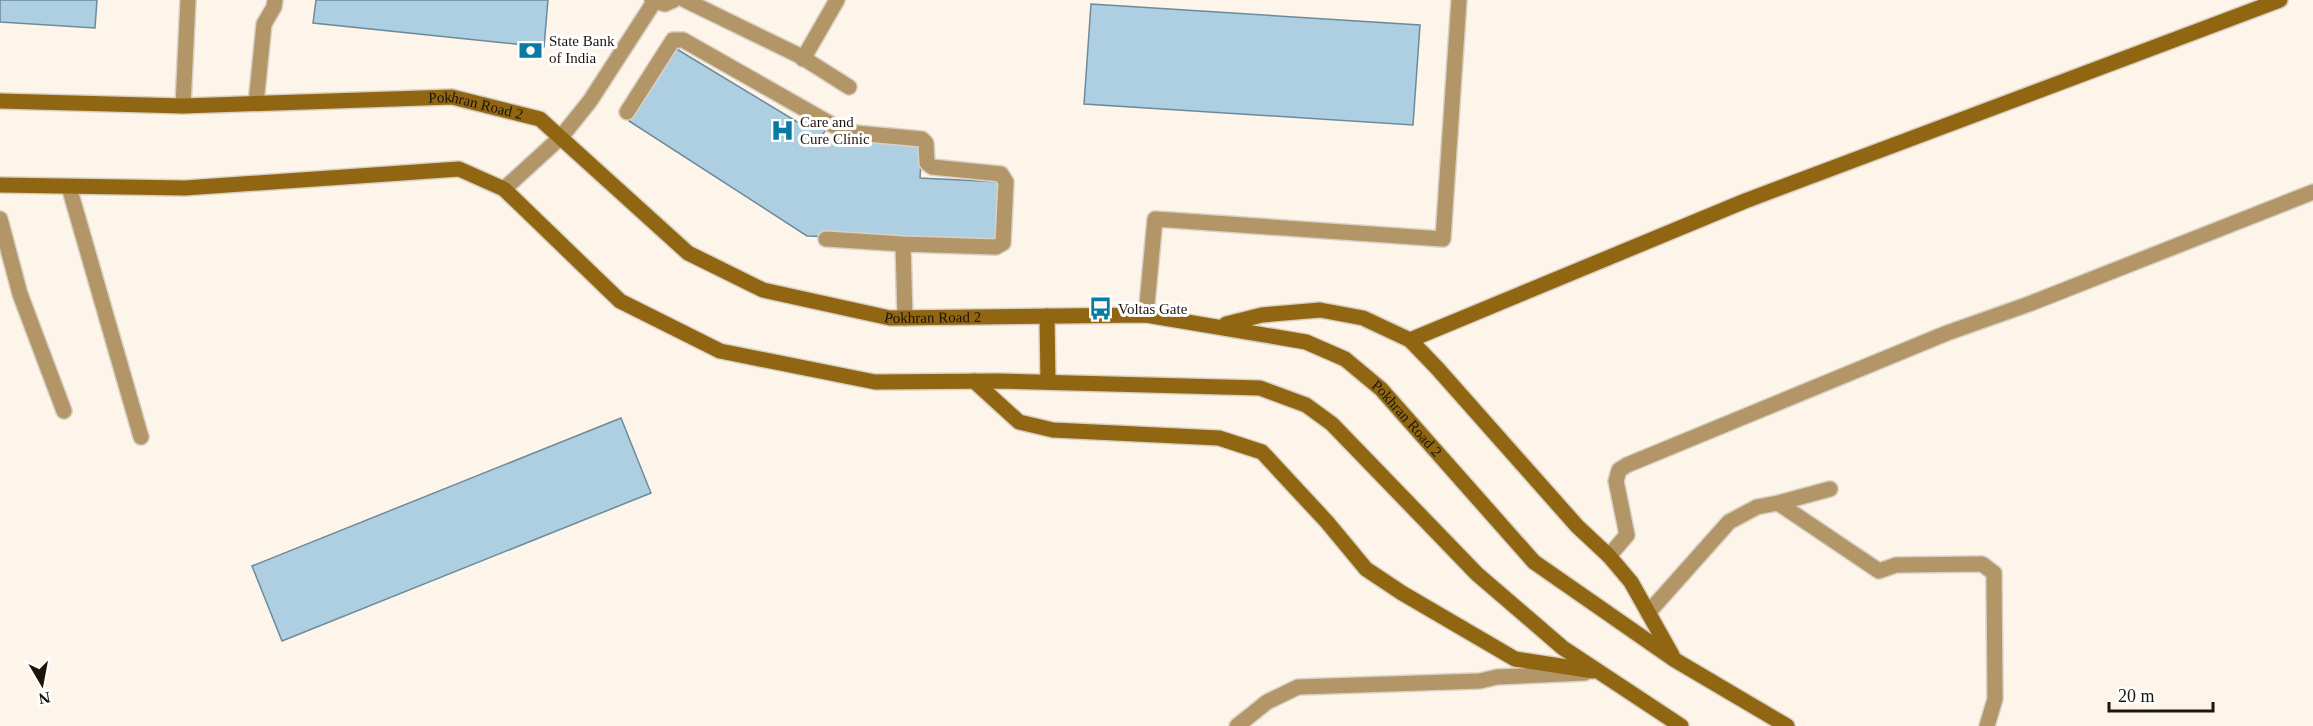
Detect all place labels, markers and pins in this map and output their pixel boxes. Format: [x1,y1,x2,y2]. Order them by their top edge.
place label: State Bank of India [549,33,615,66]
bank icon: State Bank of India [518,37,544,63]
place label: Care and Cure Clinic [800,114,870,147]
hospital icon: Care and Cure Clinic [769,118,795,144]
bus stop icon: Voltas Gate [1087,296,1113,322]
place label: Voltas Gate [1118,301,1188,317]

